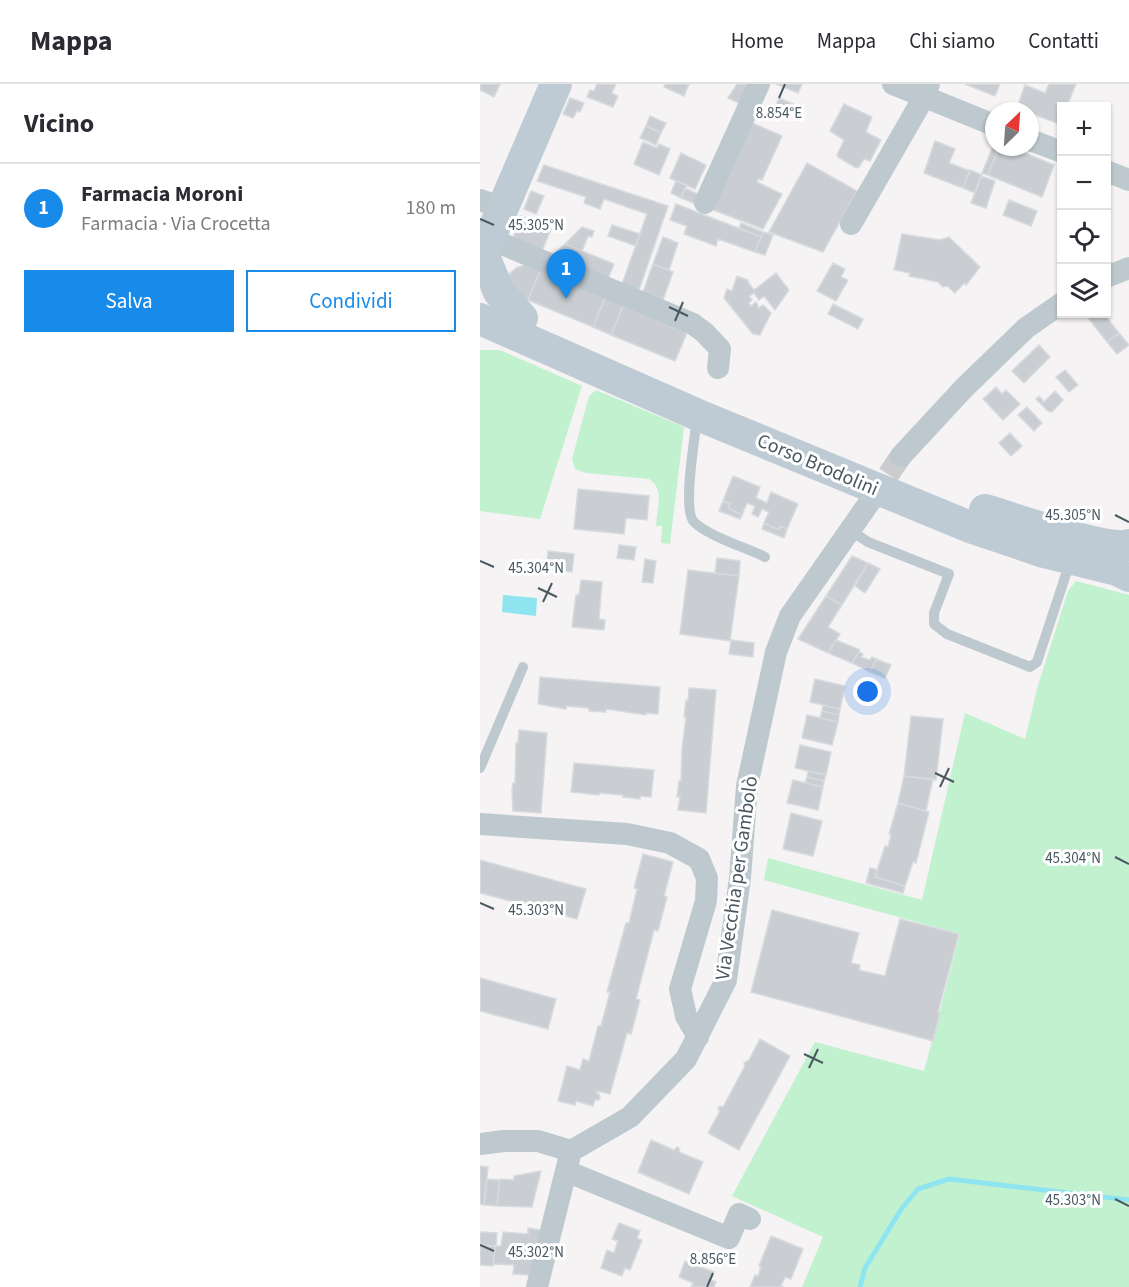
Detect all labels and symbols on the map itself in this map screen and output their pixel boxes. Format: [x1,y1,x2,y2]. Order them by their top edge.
north arrow [985,102,1039,156]
text: 8.854°E [756,103,802,124]
text: 45.305°N [508,215,564,236]
pin: 1 [546,250,586,299]
street label: Corso Brodolini [753,427,883,503]
text: 45.305°N [1045,505,1101,526]
text: 45.304°N [508,558,564,579]
your location [853,677,882,706]
street label: Via Vecchia per Gambolò [709,774,765,982]
text: 45.304°N [1045,848,1101,869]
text: 45.303°N [508,900,564,921]
text: 45.303°N [1045,1190,1101,1211]
text: 45.302°N [508,1242,564,1263]
text: 8.856°E [690,1249,736,1270]

